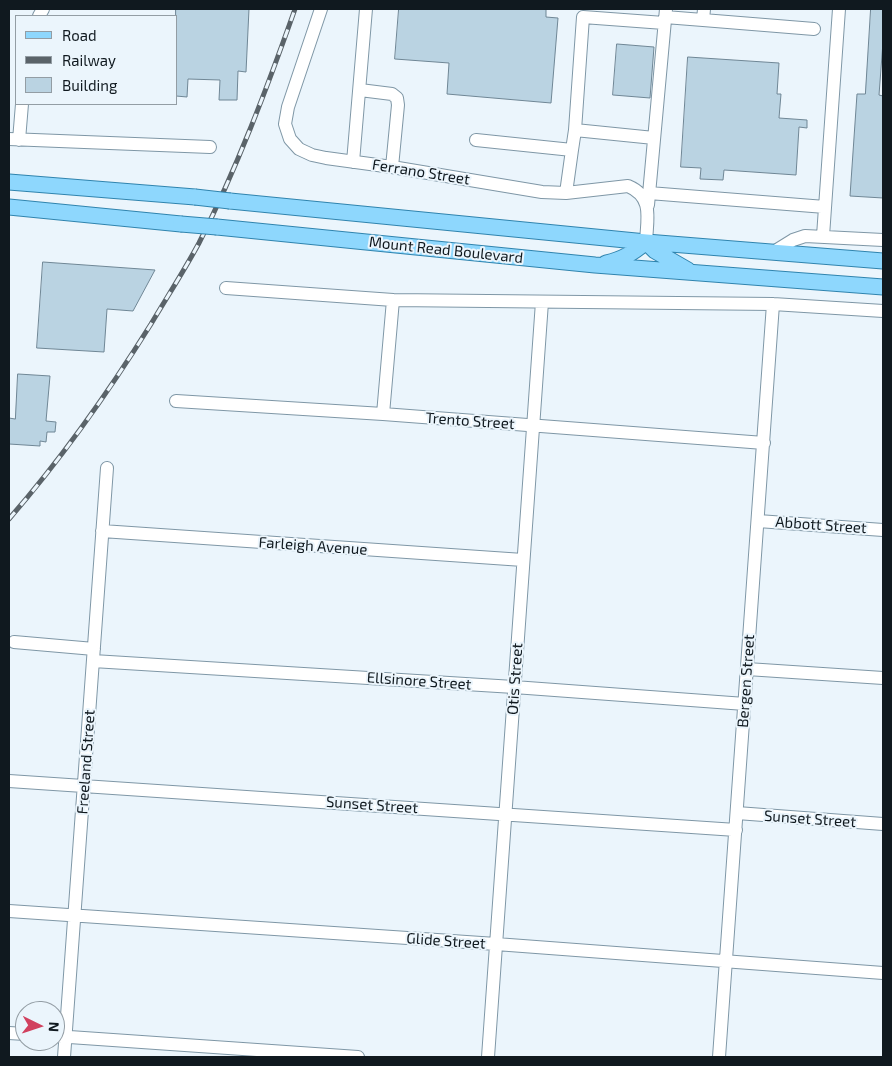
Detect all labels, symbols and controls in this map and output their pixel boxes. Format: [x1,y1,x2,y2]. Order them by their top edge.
legend [15,15,178,105]
text: Road [62,26,97,44]
text: Railway [62,51,116,69]
text: Building [62,76,117,94]
street label: Ferrano Street [371,155,471,189]
street label: Mount Read Boulevard [368,233,524,267]
street label: Trento Street [425,409,515,433]
street label: Abbott Street [775,513,867,537]
street label: Farleigh Avenue [258,533,368,559]
street label: Bergen Street [734,634,758,728]
street label: Otis Street [504,642,526,716]
street label: Ellsinore Street [366,668,472,694]
street label: Freeland Street [73,709,99,815]
street label: Sunset Street [325,793,419,817]
street label: Sunset Street [763,807,857,831]
street label: Glide Street [406,929,486,953]
north arrow [15,1001,65,1051]
text: N [46,1021,63,1033]

